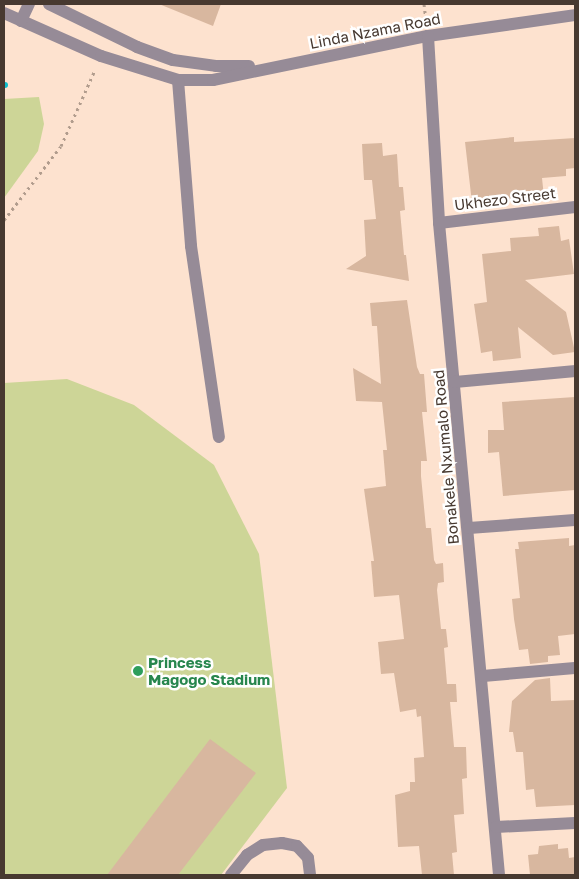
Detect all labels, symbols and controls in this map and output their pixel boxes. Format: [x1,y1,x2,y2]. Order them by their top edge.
street label: Linda Nzama Road [308,9,442,53]
street label: Ukhezo Street [453,184,557,214]
street label: Bonakele Nxumalo Road [429,369,463,545]
place label: Princess Magogo Stadium [148,653,270,688]
marker: Princess Magogo Stadium [132,665,144,677]

